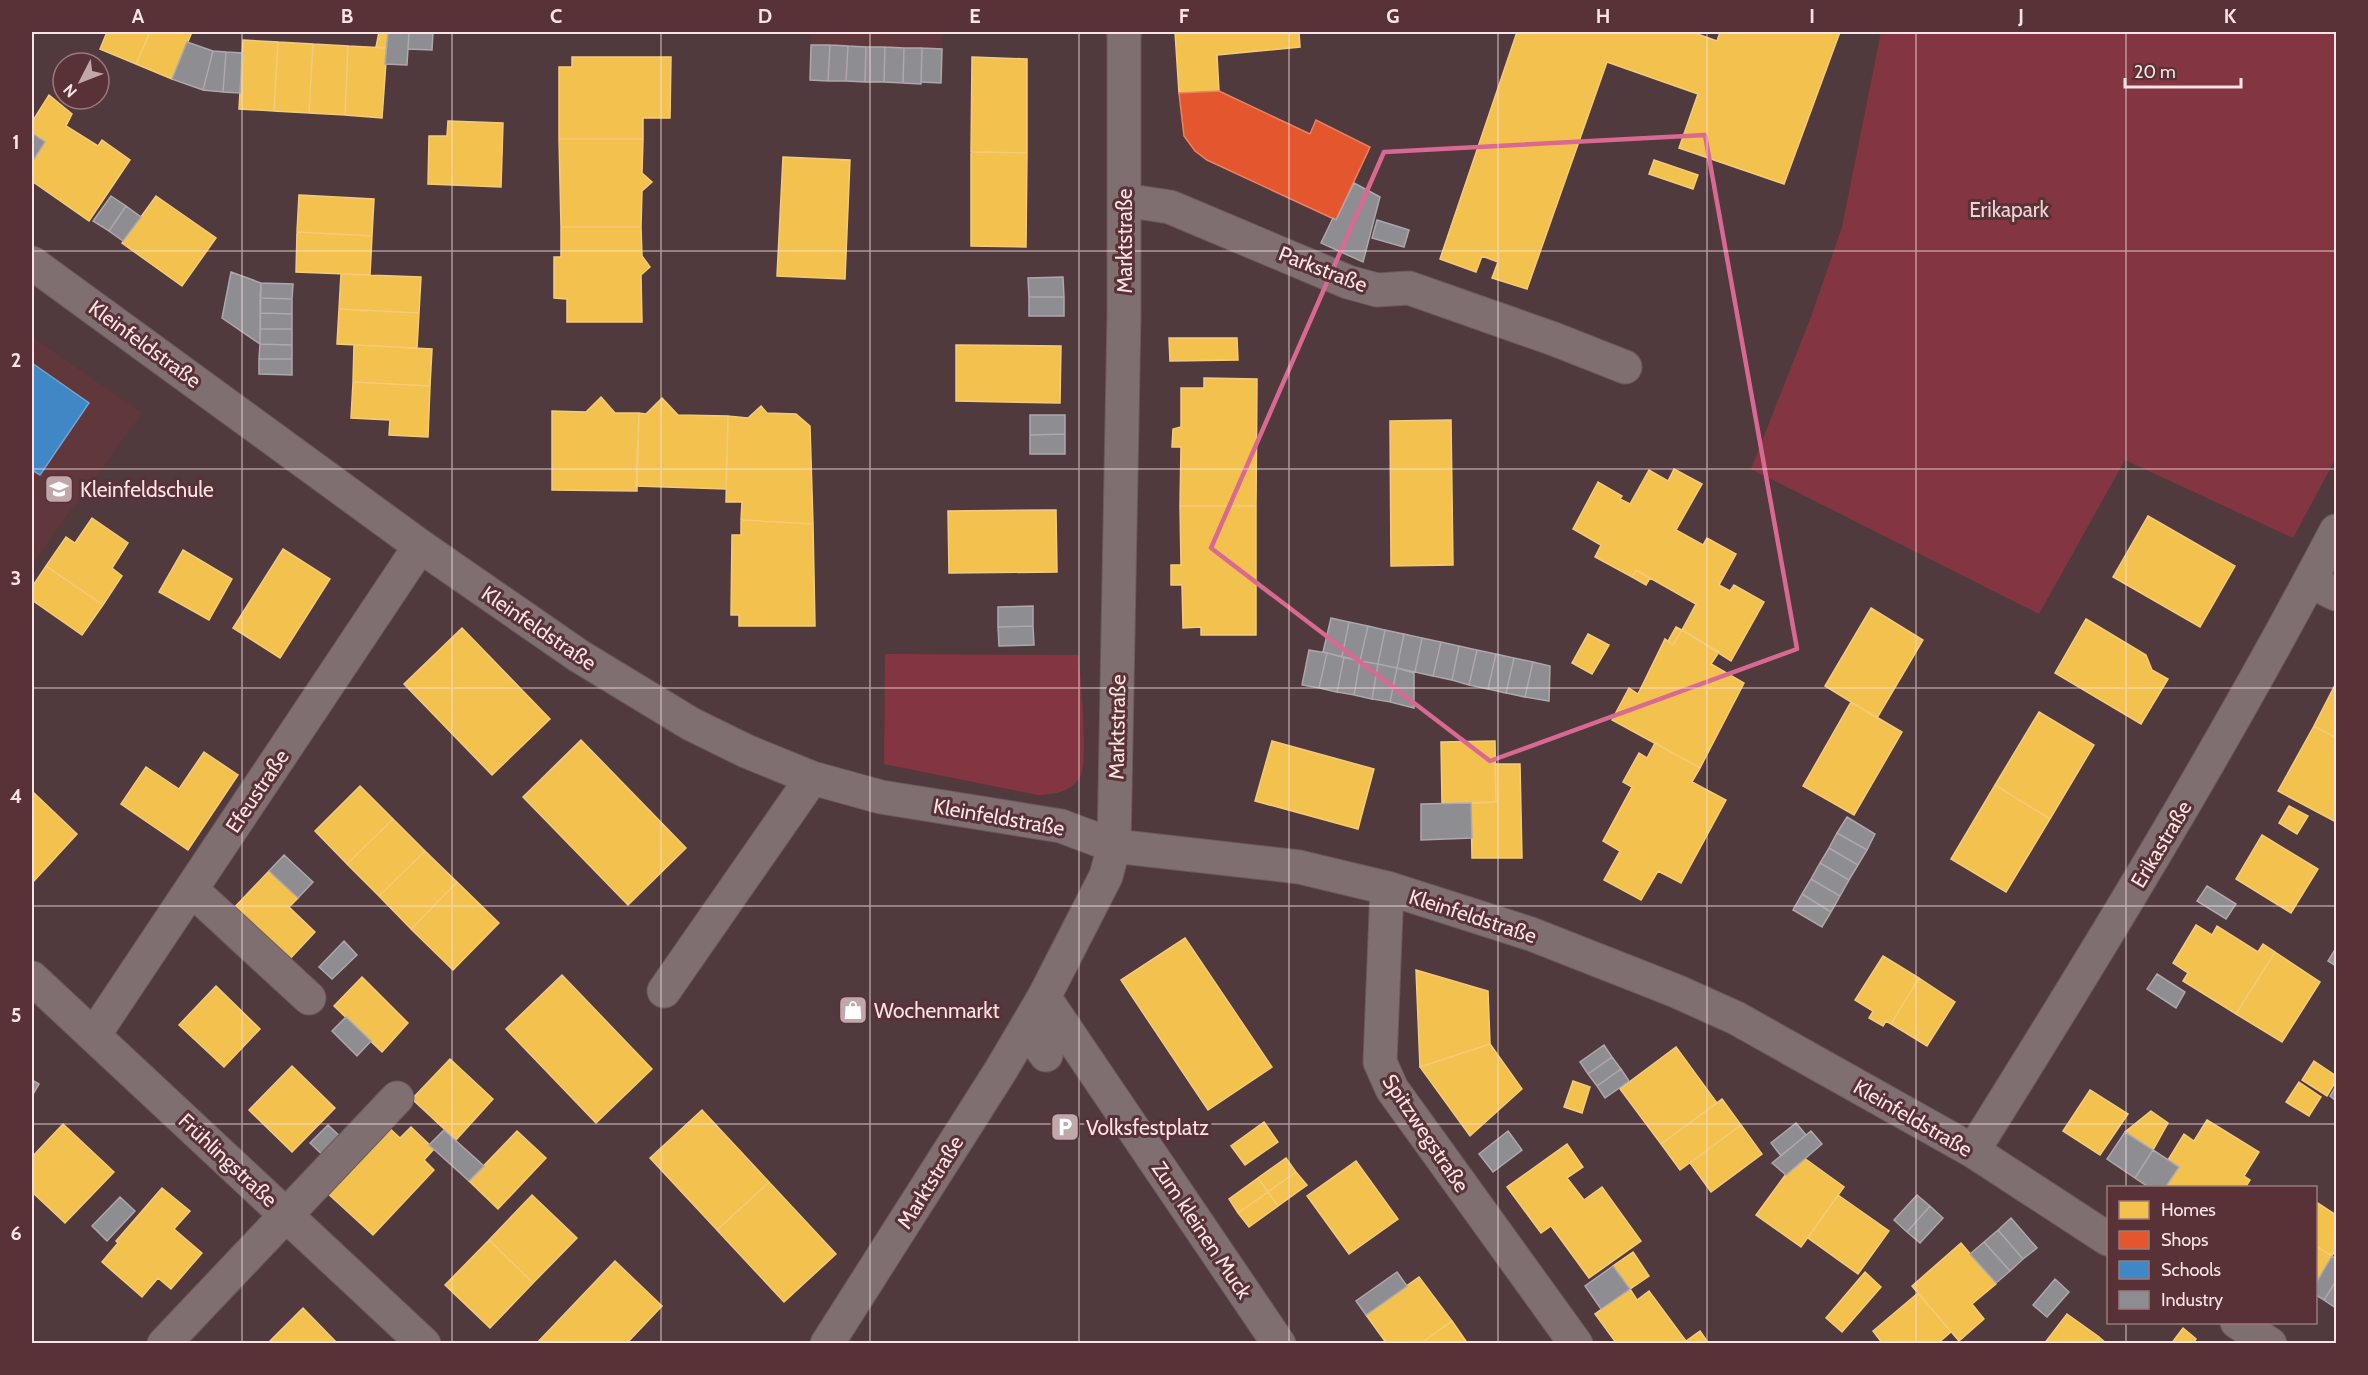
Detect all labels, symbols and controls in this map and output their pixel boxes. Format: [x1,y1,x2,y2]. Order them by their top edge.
text: A [132,4,145,28]
text: B [341,4,353,28]
text: C [550,4,562,28]
text: D [758,4,772,28]
text: E [969,4,981,28]
text: F [1179,4,1190,28]
text: G [1386,4,1400,28]
text: H [1596,4,1610,28]
text: I [1809,4,1815,28]
text: J [2017,4,2024,28]
text: K [2224,4,2237,28]
north arrow [51,51,111,111]
scale bar [2125,51,2240,89]
text: 20 m [2134,61,2176,83]
text: N [59,80,81,101]
text: 1 [12,130,20,154]
street label: Marktstraße [1112,188,1137,294]
park label: Erikapark [1969,197,2049,222]
street label: Parkstraße [1275,241,1371,297]
street label: Kleinfeldstraße [84,295,206,393]
text: 2 [11,348,21,372]
school or university icon: Kleinfeldschule [43,473,75,505]
place label: Kleinfeldschule [80,477,214,502]
text: 3 [11,566,21,590]
street label: Kleinfeldstraße [477,581,601,676]
street label: Marktstraße [1104,674,1130,780]
street label: Efeustraße [220,744,294,837]
text: 4 [10,784,22,808]
street label: Kleinfeldstraße [931,793,1067,841]
street label: Erikastraße [2125,796,2197,892]
street label: Kleinfeldstraße [1406,884,1540,948]
shop icon: Wochenmarkt [837,994,869,1026]
place label: Wochenmarkt [874,998,1000,1023]
text: 5 [11,1003,21,1027]
street label: Spitzwegstraße [1377,1069,1475,1197]
street label: Kleinfeldstraße [1849,1074,1977,1162]
street label: Frühlingstraße [173,1108,283,1212]
parking icon: Volksfestplatz [1049,1111,1081,1143]
place label: Volksfestplatz [1086,1115,1209,1140]
street label: Marktstraße [892,1131,969,1233]
street label: Zum kleinen Muck [1147,1157,1257,1304]
legend [2107,1186,2317,1324]
text: Homes [2161,1199,2216,1221]
text: 6 [10,1221,22,1245]
text: Shops [2161,1229,2209,1251]
text: Schools [2161,1259,2221,1281]
text: Industry [2161,1289,2223,1311]

